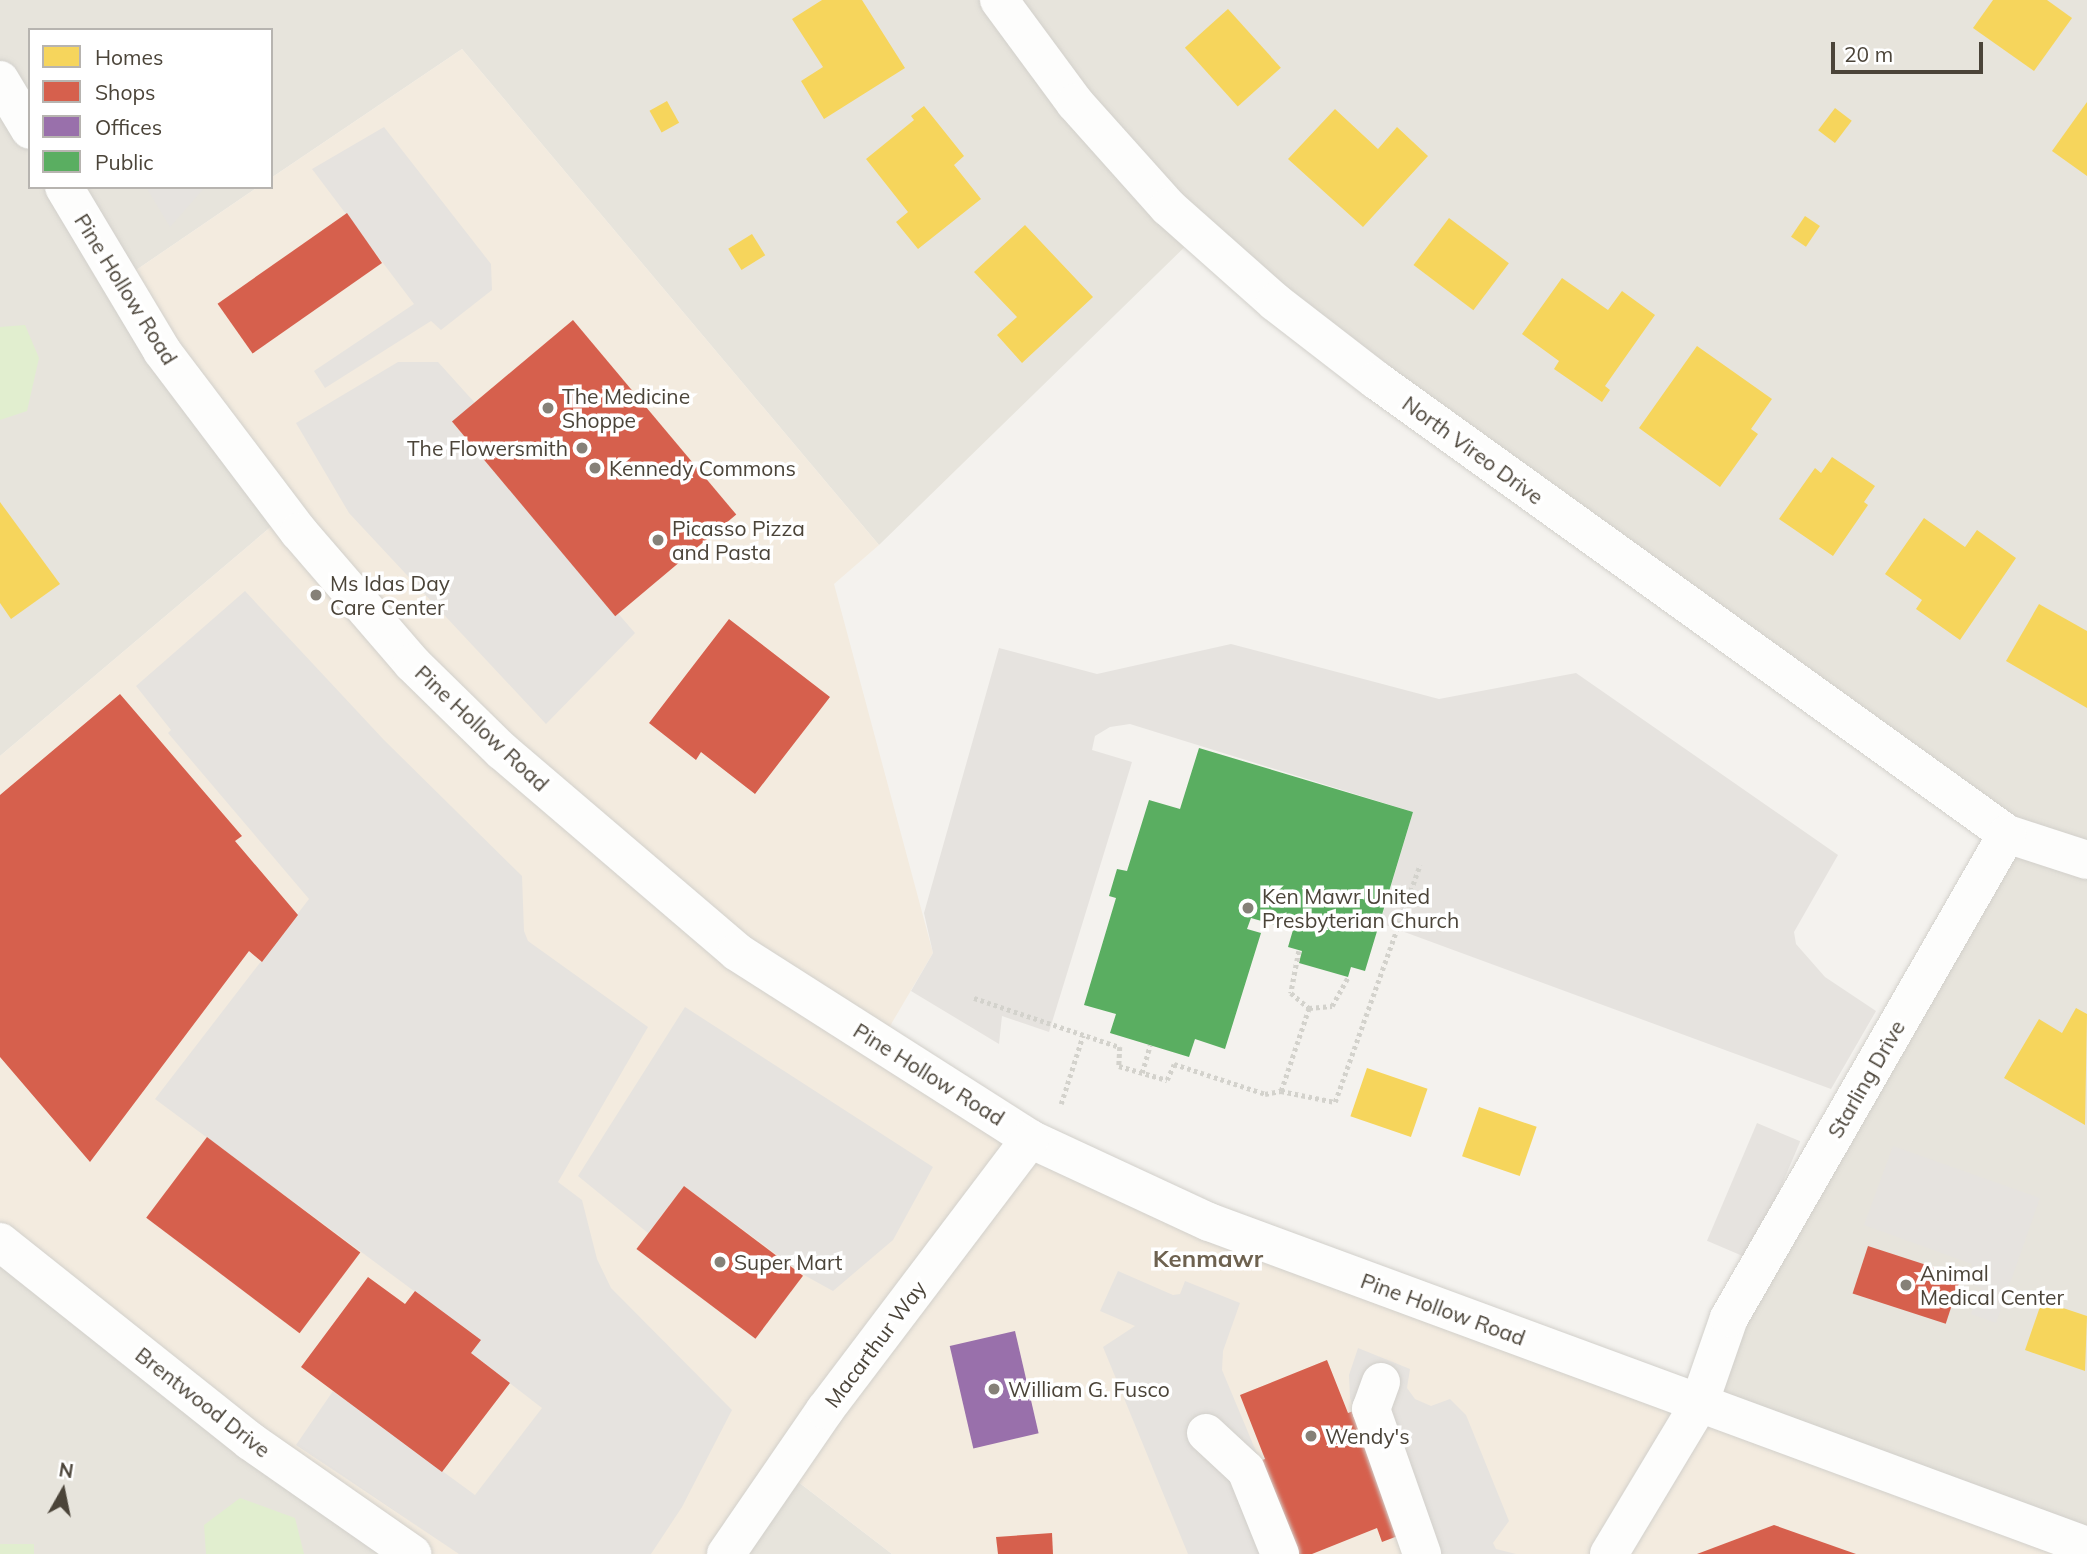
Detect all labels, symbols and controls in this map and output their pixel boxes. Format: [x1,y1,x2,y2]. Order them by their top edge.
legend [28,28,273,189]
scale bar [1835,28,1987,72]
text: 20 m [1844,41,1893,67]
text: Homes [95,44,163,70]
text: Shops [95,79,155,105]
text: Offices [95,114,162,140]
text: Public [95,149,154,175]
street label: Pine Hollow Road [69,209,183,369]
place label: The Medicine Shoppe [562,383,690,433]
street label: North Vireo Drive [1398,391,1548,509]
marker: The Medicine Shoppe [540,400,556,416]
place label: The Flowersmith [407,435,568,461]
marker: The Flowersmith [574,440,590,456]
place label: Kennedy Commons [609,455,796,481]
marker: Kennedy Commons [587,460,603,476]
place label: Picasso Pizza and Pasta [672,515,805,565]
marker: Picasso Pizza and Pasta [650,532,666,548]
place label: Ms Idas Day Care Center [330,570,450,620]
marker: Ms Idas Day Care Center [308,587,324,603]
street label: Pine Hollow Road [410,660,554,796]
place label: Ken Mawr United Presbyterian Church [1262,883,1459,933]
marker: Ken Mawr United Presbyterian Church [1240,900,1256,916]
street label: Starling Drive [1822,1016,1910,1142]
street label: Pine Hollow Road [849,1017,1009,1131]
district label: Kenmawr [1153,1245,1263,1273]
place label: Super Mart [734,1249,842,1275]
marker: Super Mart [712,1254,728,1270]
place label: Animal Medical Center [1920,1260,2064,1310]
street label: Pine Hollow Road [1357,1268,1529,1350]
street label: Macarthur Way [819,1276,931,1412]
marker: Animal Medical Center [1898,1277,1914,1293]
street label: Brentwood Drive [131,1342,275,1462]
place label: William G. Fusco [1008,1376,1170,1402]
marker: William G. Fusco [986,1381,1002,1397]
place label: Wendy's [1325,1423,1410,1449]
marker: Wendy's [1303,1428,1319,1444]
north arrow [28,1456,98,1526]
text: N [57,1457,75,1483]

